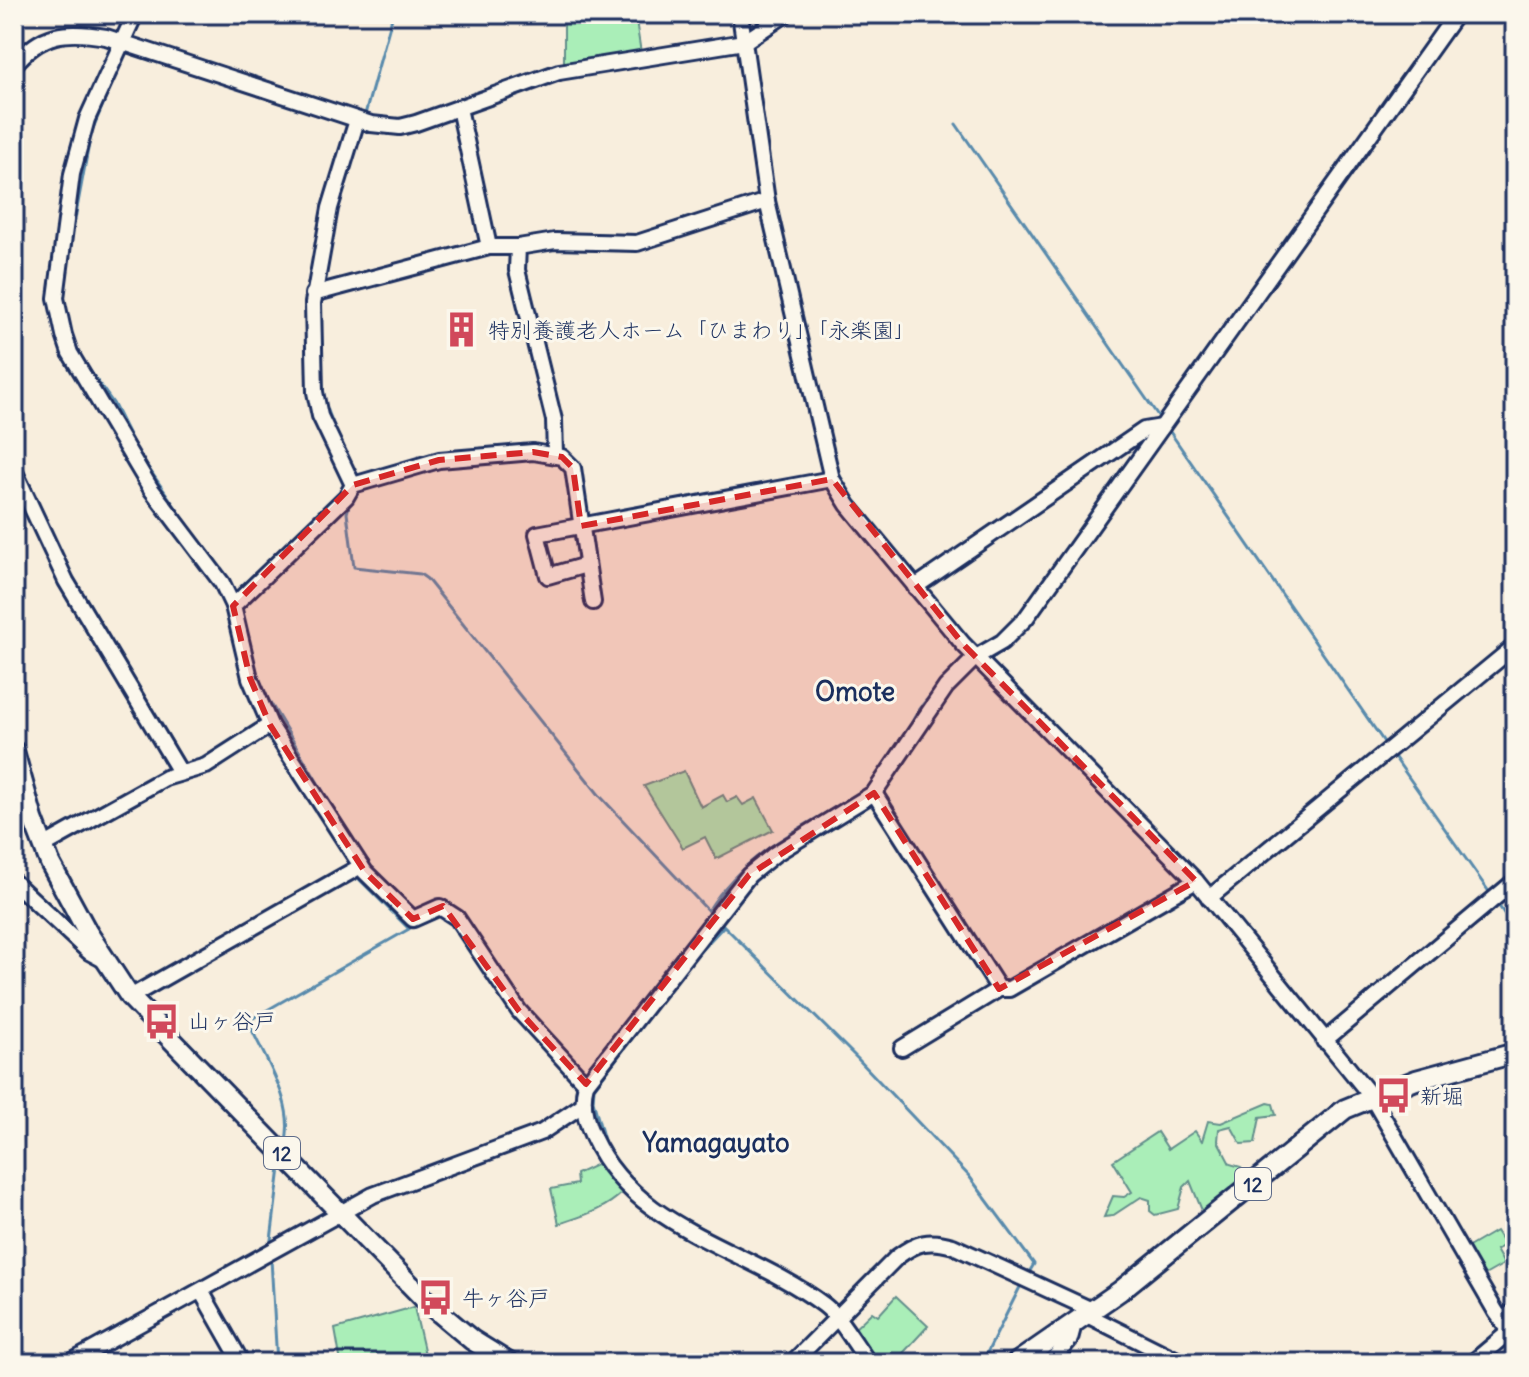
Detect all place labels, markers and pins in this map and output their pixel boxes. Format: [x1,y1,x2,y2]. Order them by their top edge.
building icon: 特別養護老人ホーム「ひまわり」「永楽園」 [443,311,481,349]
place label: 特別養護老人ホーム「ひまわり」「永楽園」 [488,316,916,344]
bus stop icon: 山ヶ谷戸 [143,1002,181,1040]
place label: 山ヶ谷戸 [188,1007,276,1035]
bus stop icon: 新堀 [1375,1077,1413,1115]
place label: 新堀 [1420,1082,1464,1110]
bus stop icon: 牛ヶ谷戸 [417,1279,455,1317]
place label: 牛ヶ谷戸 [462,1284,550,1312]

